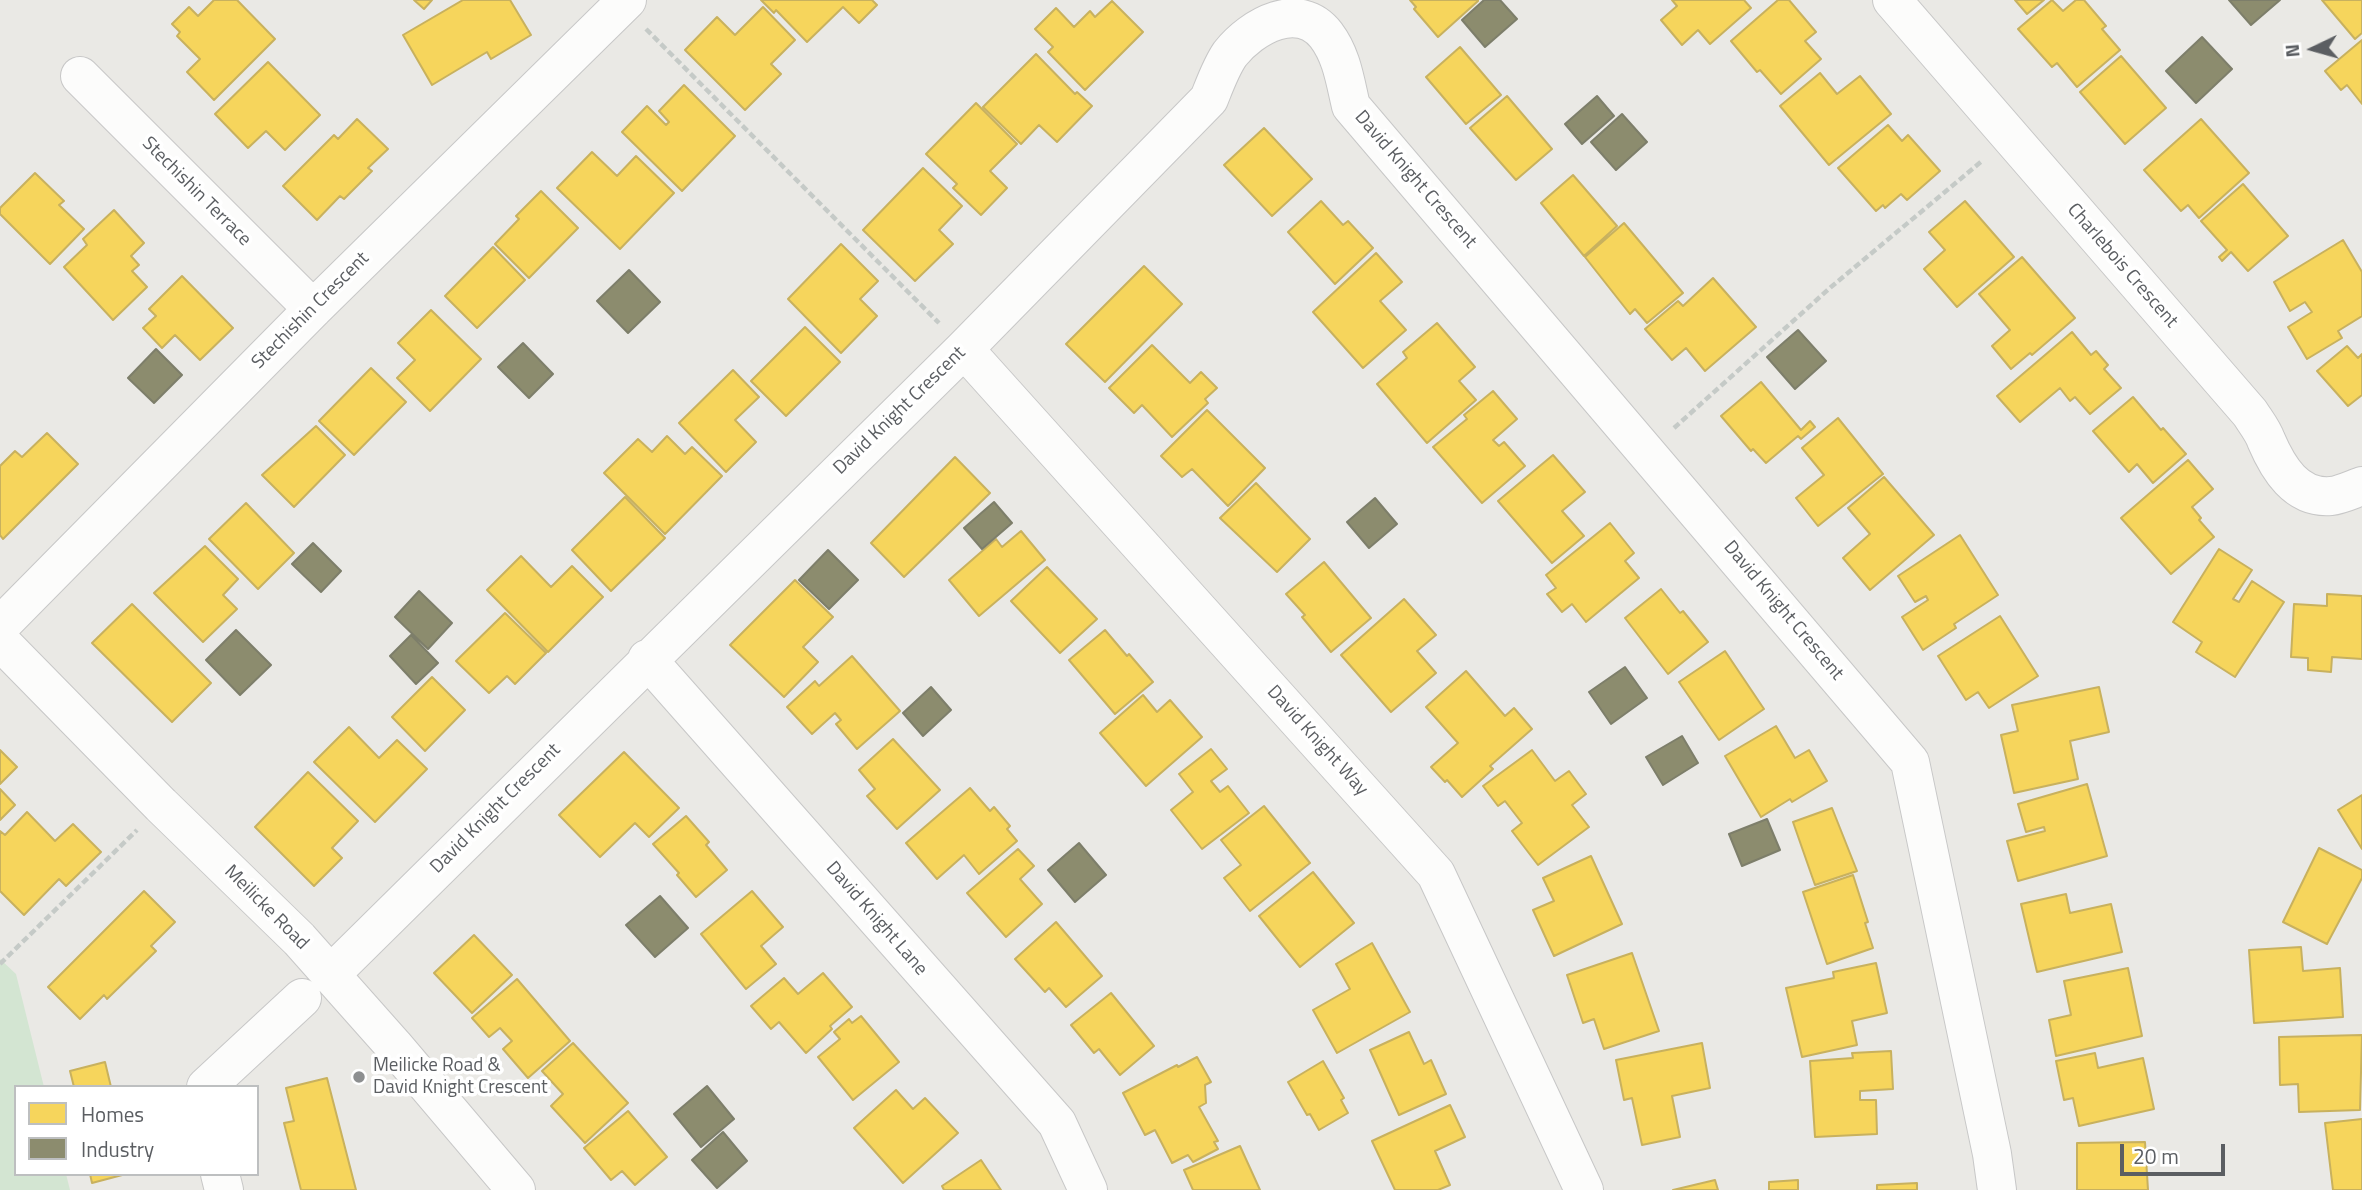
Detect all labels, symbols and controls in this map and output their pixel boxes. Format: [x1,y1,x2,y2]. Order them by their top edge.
north arrow [2278,14,2348,84]
text: N [2277,43,2307,59]
street label: David Knight Crescent [1349,107,1481,253]
street label: Stechishin Terrace [137,133,255,251]
street label: Charlebois Crescent [2062,199,2182,333]
street label: Stechishin Crescent [248,248,374,374]
street label: David Knight Crescent [829,342,971,480]
street label: David Knight Crescent [1718,537,1848,685]
street label: David Knight Way [1262,681,1372,801]
street label: David Knight Crescent [426,739,566,879]
street label: David Knight Lane [820,857,932,981]
street label: Meilicke Road [219,861,313,955]
place label: Meilicke Road & David Knight Crescent [373,1055,548,1099]
marker: Meilicke Road & David Knight Crescent [351,1069,367,1085]
legend [14,1085,259,1176]
text: Homes [81,1098,144,1130]
scale bar [2124,1130,2229,1174]
text: Industry [81,1133,154,1165]
text: 20 m [2133,1140,2179,1172]

